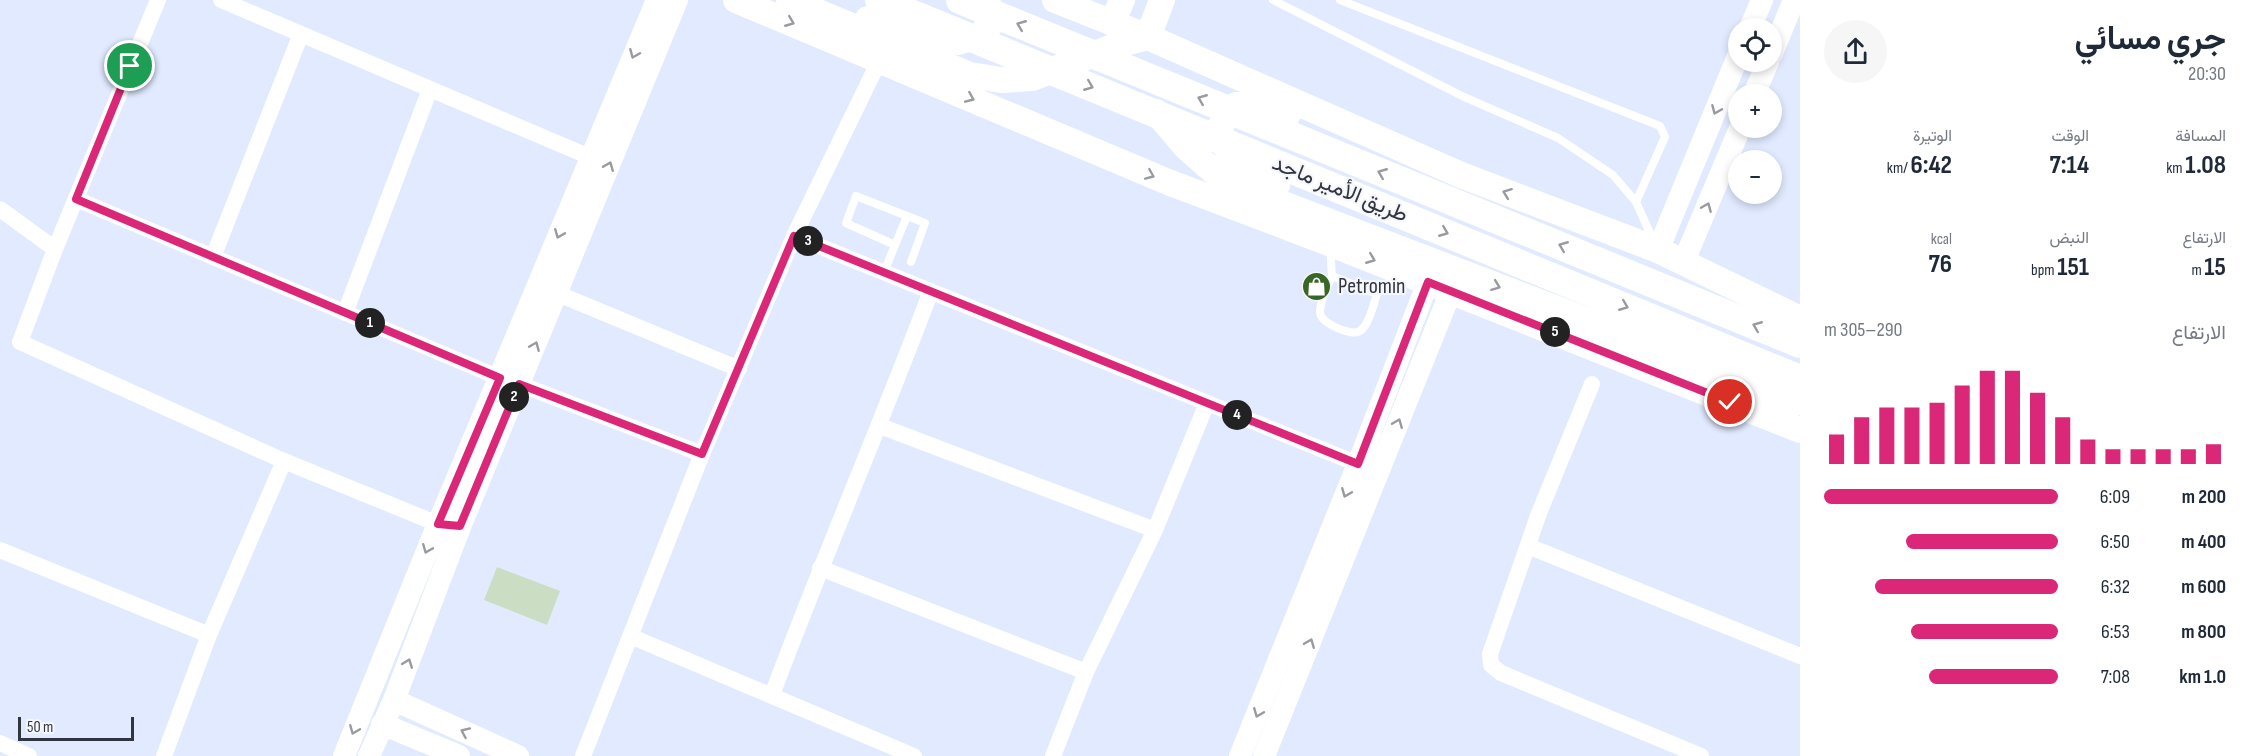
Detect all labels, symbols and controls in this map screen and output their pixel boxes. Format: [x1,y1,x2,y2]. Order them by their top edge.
one-way arrow [784,15,795,27]
map controls [1728,18,1782,204]
button: locate [1728,18,1782,72]
text: جري مسائي [2074,19,2226,59]
one-way arrow [1016,20,1027,32]
button: share [1824,20,1887,83]
pin [104,40,155,91]
one-way arrow [629,48,641,59]
icon: arrive [113,49,146,82]
text: 20:30 [2188,62,2226,86]
one-way arrow [1082,79,1093,91]
button: + [1728,84,1782,138]
one-way arrow [964,91,975,103]
one-way arrow [1197,94,1208,106]
one-way arrow [1711,104,1723,115]
text: الوتيرة [1913,127,1952,146]
text: الوقت [2051,127,2089,146]
text: المسافة [2175,127,2226,146]
street label: طريق الأمير ماجد [1268,149,1412,229]
button: − [1728,150,1782,204]
text: 6:42 [1910,150,1952,181]
text: 7:14 [2049,150,2089,181]
text: 1.08 [2185,150,2226,181]
text: /km [1887,159,1910,178]
text: km [2166,159,2185,178]
one-way arrow [602,161,614,172]
one-way arrow [1143,167,1154,179]
one-way arrow [1377,168,1388,180]
one-way arrow [1502,188,1513,200]
one-way arrow [1699,203,1711,214]
one-way arrow [1438,225,1449,237]
pin: 3 [793,226,823,256]
one-way arrow [554,228,566,239]
text: النبض [2049,229,2089,248]
text: الارتفاع [2183,229,2226,248]
text: kcal [1931,230,1952,249]
text: 3 [804,231,812,250]
one-way arrow [1558,241,1569,253]
text: 76 [1928,249,1952,280]
one-way arrow [1365,252,1376,264]
text: 151 [2057,252,2089,283]
text: 15 [2204,252,2226,283]
text: bpm [2031,261,2057,280]
text: m [2192,261,2204,280]
shop icon: Petromin [1301,270,1333,302]
place label: Petromin [1338,273,1406,300]
one-way arrow [1491,278,1501,291]
one-way arrow [1618,299,1629,311]
pin: 1 [355,308,385,338]
text: 1 [367,313,373,332]
pin: 5 [1540,317,1570,347]
text: 290–305 m [1824,318,1903,342]
one-way arrow [1752,321,1763,333]
text: الارتفاع [2172,321,2226,345]
text: 5 [1551,322,1559,341]
one-way arrow [528,341,540,352]
pin [1704,376,1755,427]
pin: 2 [499,382,529,412]
icon: check [1713,385,1746,418]
text: 2 [510,387,518,406]
pin: 4 [1222,400,1252,430]
text: 4 [1233,405,1241,424]
one-way arrow [1391,419,1403,430]
text: 6:09 [2100,485,2130,509]
text: 200 m [2182,485,2226,509]
one-way arrow [1341,487,1353,498]
text: 6:50 [2101,530,2130,554]
text: 400 m [2181,530,2226,554]
one-way arrow [422,543,434,554]
text: 6:32 [2101,575,2130,599]
text: 600 m [2181,575,2226,599]
text: 6:53 [2101,620,2130,644]
text: 800 m [2181,620,2226,644]
one-way arrow [1303,639,1315,650]
one-way arrow [401,659,413,670]
text: 7:08 [2101,665,2130,689]
text: 1.0 km [2179,665,2226,689]
one-way arrow [1253,707,1265,718]
scale bar [18,714,134,742]
text: 50 m [27,718,53,737]
one-way arrow [349,724,361,735]
one-way arrow [460,727,471,739]

